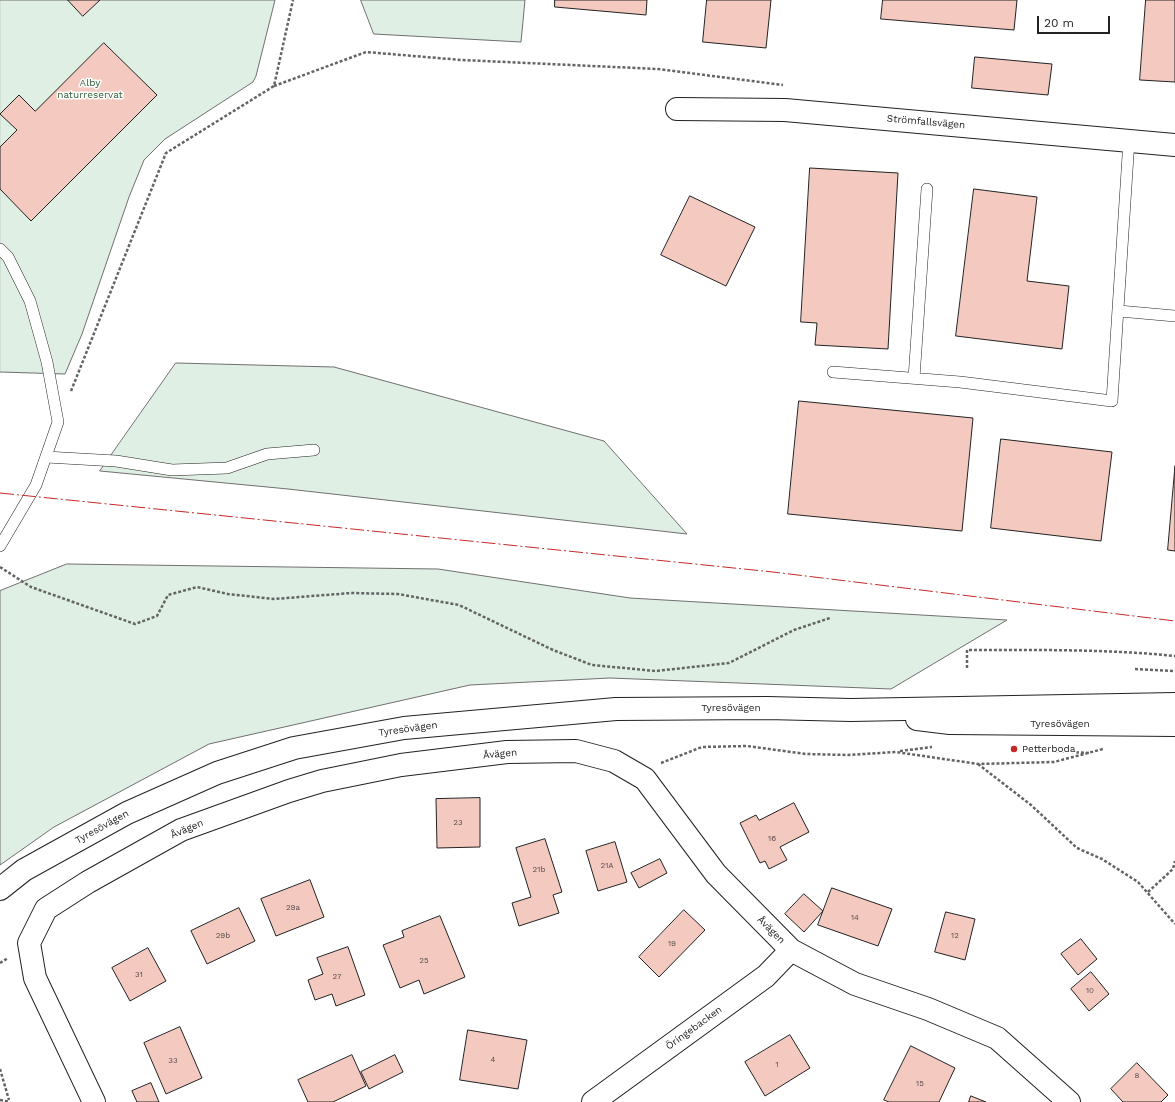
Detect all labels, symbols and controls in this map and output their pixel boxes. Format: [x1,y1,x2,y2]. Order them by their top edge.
scale bar [1039,8,1112,34]
text: 20 m [1044,16,1074,30]
park label: Alby naturreservat [57,77,123,100]
street label: Strömfallsvägen [886,113,966,131]
street label: Tyresövägen [701,702,761,714]
street label: Tyresövägen [1030,718,1090,730]
street label: Tyresövägen [378,719,438,739]
place label: Petterboda [1022,743,1075,755]
marker: Petterboda [1009,744,1019,754]
street label: Åvägen [482,747,518,761]
street label: Tyresövägen [73,807,131,847]
street label: Åvägen [169,817,205,841]
house number: 23 [453,818,463,828]
house number: 16 [768,834,776,844]
house number: 21A [600,861,614,871]
house number: 21b [533,865,545,875]
house number: 29a [286,903,300,913]
house number: 14 [851,913,859,923]
street label: Åvägen [755,914,787,946]
house number: 29b [216,931,230,941]
house number: 12 [951,931,959,941]
house number: 19 [668,939,676,949]
house number: 25 [419,956,429,966]
house number: 31 [135,970,143,980]
house number: 27 [333,972,341,982]
house number: 10 [1086,986,1094,996]
street label: Öringebacken [664,1004,724,1052]
house number: 4 [491,1055,495,1065]
house number: 33 [168,1056,178,1066]
house number: 1 [775,1060,779,1070]
house number: 8 [1135,1071,1139,1081]
house number: 15 [916,1079,924,1089]

